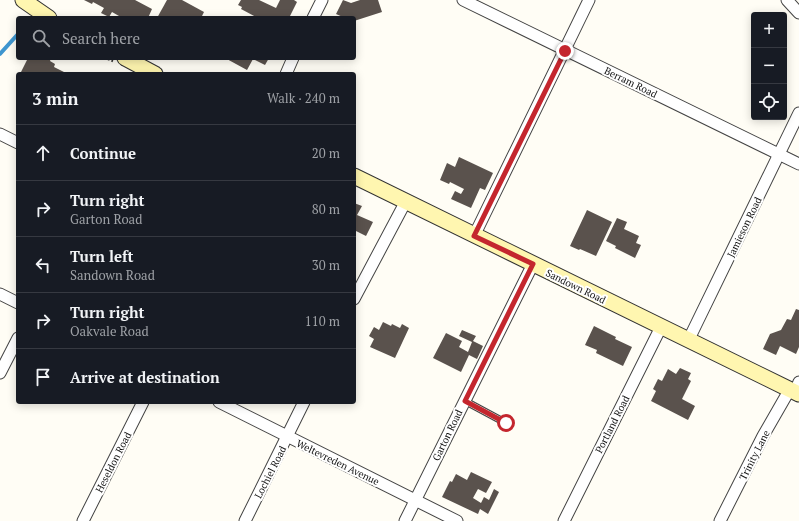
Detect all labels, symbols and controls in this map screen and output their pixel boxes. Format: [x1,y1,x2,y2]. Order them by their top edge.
map controls [751,12,787,120]
button: + [751,12,787,48]
search box [16,16,356,60]
icon: search [30,27,52,49]
text: Search here [62,28,140,48]
route end [556,42,574,60]
button: − [751,48,787,84]
street label: Berram Road [602,64,660,101]
button: locate [751,84,787,120]
text: 3 min [32,87,79,110]
text: Walk · 240 m [267,89,340,107]
icon: ahead [32,142,54,164]
text: Continue [70,143,136,163]
text: 20 m [312,144,340,162]
text: Turn right [70,190,145,210]
street label: Jamieson Road [724,194,765,260]
icon: right [32,198,54,220]
text: 80 m [312,200,340,218]
text: Garton Road [70,210,142,228]
text: Turn left [70,246,134,266]
icon: left [32,254,54,276]
text: 30 m [312,256,340,274]
text: Sandown Road [70,266,155,284]
street label: Sandown Road [544,266,608,307]
text: Turn right [70,302,145,322]
icon: right [32,310,54,332]
text: 110 m [305,312,340,330]
text: Oakvale Road [70,322,149,340]
icon: arrive [32,366,54,388]
text: Arrive at destination [70,367,220,387]
street label: Portland Road [592,393,633,455]
street label: Garton Road [429,407,466,463]
route start [497,414,515,432]
street label: Trinity Lane [736,428,773,482]
street label: Heseldon Road [93,429,135,495]
street label: Weltevreden Avenue [294,437,381,488]
street label: Lochiel Road [252,443,289,501]

